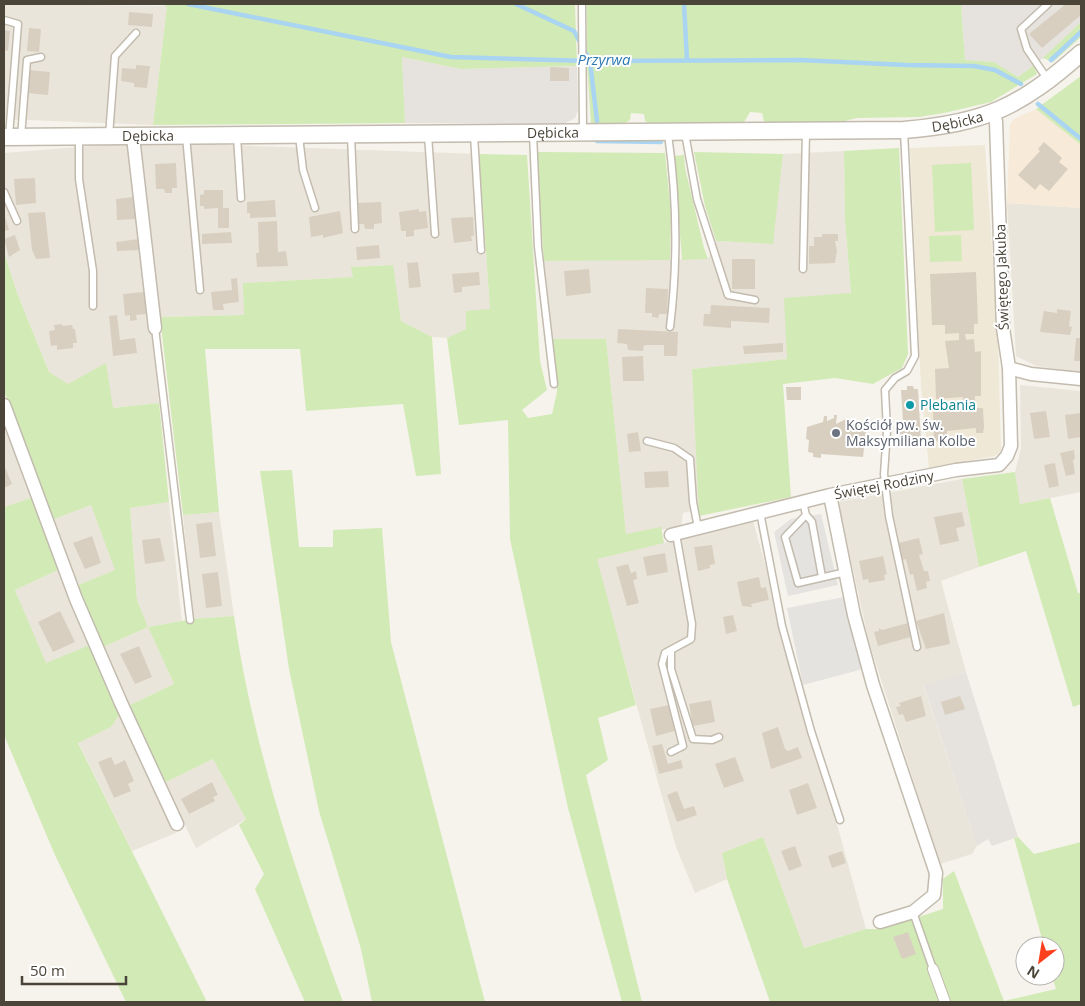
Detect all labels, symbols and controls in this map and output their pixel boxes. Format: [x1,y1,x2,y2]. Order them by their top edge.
water label: Przyrwa [577,49,631,69]
street label: Dębicka [930,106,985,136]
street label: Dębicka [527,123,579,142]
street label: Dębicka [122,126,174,145]
street label: Świętego Jakuba [990,224,1013,330]
place label: Plebania [920,395,976,414]
marker: Plebania [904,399,916,411]
place label: Kościół pw. św. Maksymiliana Kolbe [846,415,976,450]
marker: Kościół pw. św. Maksymiliana Kolbe [830,427,842,439]
street label: Świętej Rodziny [832,465,936,503]
north arrow [1015,936,1065,986]
scale bar [22,954,126,986]
text: 50 m [30,960,65,980]
text: N [1023,961,1043,984]

